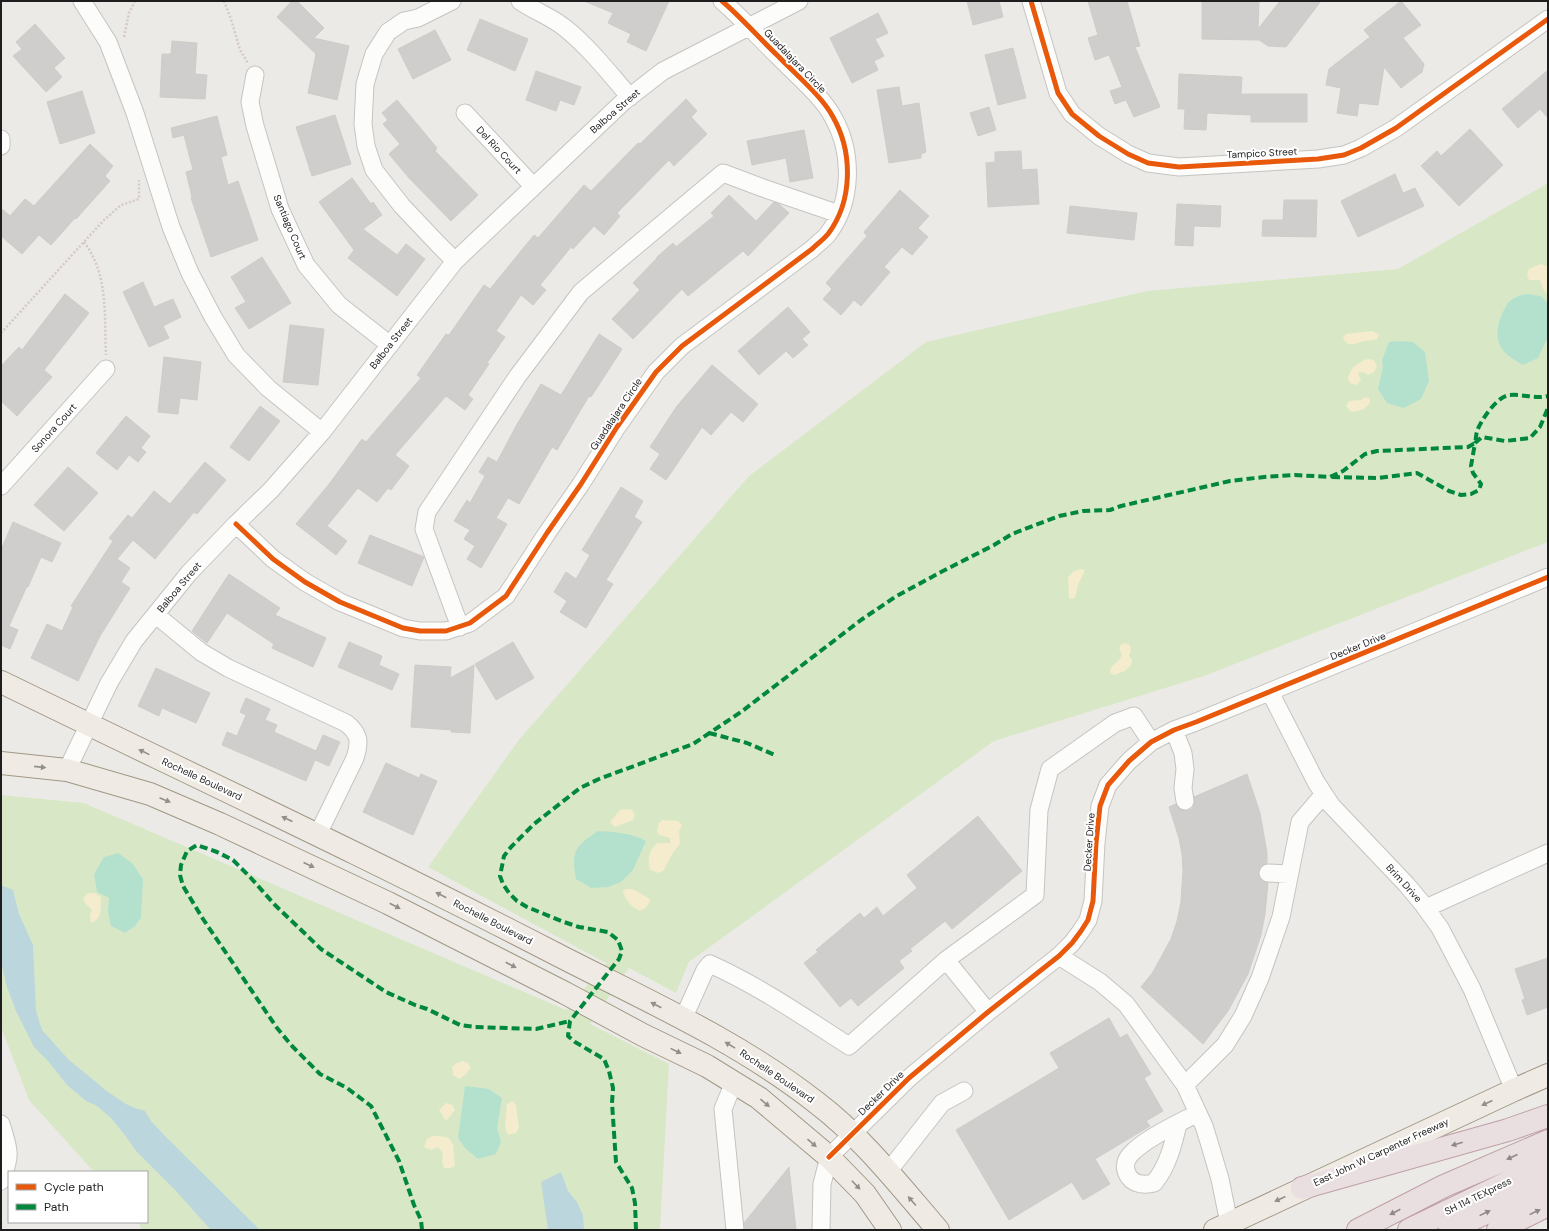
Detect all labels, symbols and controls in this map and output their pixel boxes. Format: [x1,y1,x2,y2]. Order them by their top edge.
street label: Guadalajara Circle [761,26,829,96]
street label: Balboa Street [587,86,643,136]
street label: Del Rio Court [473,123,525,177]
street label: Tampico Street [1226,145,1298,161]
street label: Santiago Court [271,193,310,261]
street label: Balboa Street [367,314,415,372]
street label: Guadalajara Circle [587,375,645,453]
street label: Sonora Court [29,401,80,455]
street label: Balboa Street [154,559,204,615]
street label: Decker Drive [1328,629,1388,663]
one-way arrow [138,749,150,755]
street label: Rochelle Boulevard [160,755,244,803]
one-way arrow [34,764,46,770]
one-way arrow [159,798,171,804]
street label: Decker Drive [1080,812,1098,872]
one-way arrow [281,816,292,822]
street label: Brim Drive [1383,861,1425,905]
one-way arrow [303,862,314,868]
one-way arrow [435,892,447,898]
street label: Rochelle Boulevard [451,896,535,948]
one-way arrow [389,903,401,909]
one-way arrow [505,962,516,968]
one-way arrow [651,1002,662,1009]
one-way arrow [724,1042,736,1049]
street label: Rochelle Boulevard [737,1046,817,1106]
one-way arrow [670,1048,681,1054]
street label: Decker Drive [855,1068,907,1118]
one-way arrow [760,1099,771,1108]
one-way arrow [1480,1100,1492,1106]
street label: East John W Carpenter Freeway [1311,1115,1451,1189]
one-way arrow [806,1138,817,1147]
one-way arrow [1451,1141,1463,1147]
one-way arrow [1506,1154,1518,1160]
legend [8,1171,148,1223]
street label: SH 114 TEXpress [1442,1174,1514,1218]
text: Cycle path [44,1179,104,1195]
one-way arrow [851,1180,861,1190]
one-way arrow [908,1196,917,1205]
one-way arrow [1274,1196,1286,1202]
text: Path [44,1199,69,1215]
one-way arrow [1389,1208,1400,1215]
one-way arrow [1530,1208,1541,1215]
one-way arrow [1480,1210,1491,1216]

